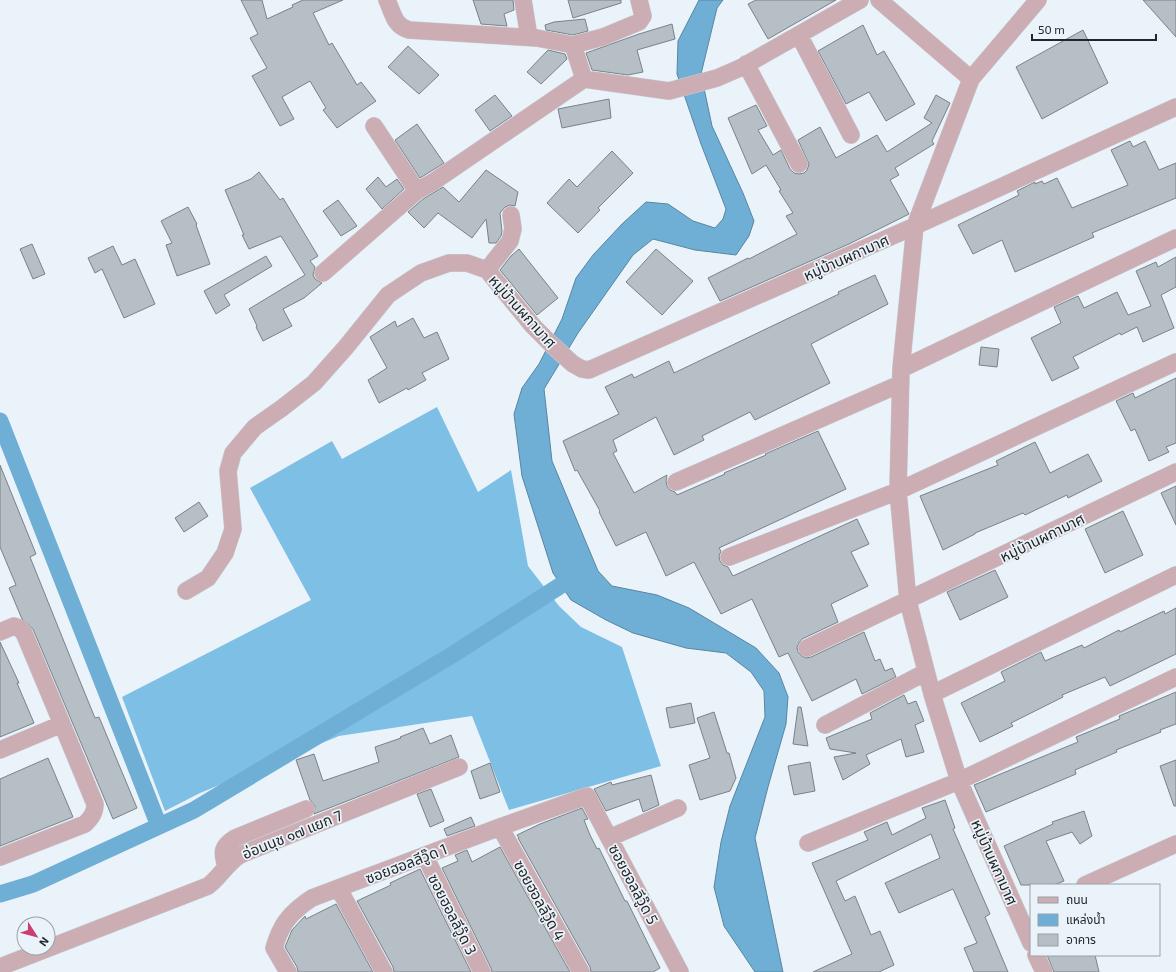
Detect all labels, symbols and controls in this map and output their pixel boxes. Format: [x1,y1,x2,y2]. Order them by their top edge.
scale bar [1032,16,1156,42]
text: 50 m [1038,22,1065,36]
street label: หมู่บ้านผกามาศ [800,230,892,285]
street label: หมู่บ้านผกามาศ [485,271,560,352]
street label: หมู่บ้านผกามาศ [997,509,1088,566]
street label: อ่อนนุช ๑๗ แยก 7 [239,806,345,863]
street label: หมู่บ้านผกามาศ [967,816,1022,908]
street label: ซอยฮอลลีวู๊ด 1 [363,839,450,888]
street label: ซอยฮอลลีวู๊ด 5 [605,841,663,928]
street label: ซอยฮอลลีวู๊ด 4 [510,857,569,944]
street label: ซอยฮอลลีวู๊ด 3 [424,871,481,958]
legend [1030,884,1160,956]
text: ถนน [1066,892,1088,906]
text: แหล่งน้ำ [1066,911,1105,926]
north arrow [16,916,56,956]
text: อาคาร [1066,932,1096,946]
text: N [37,935,52,949]

